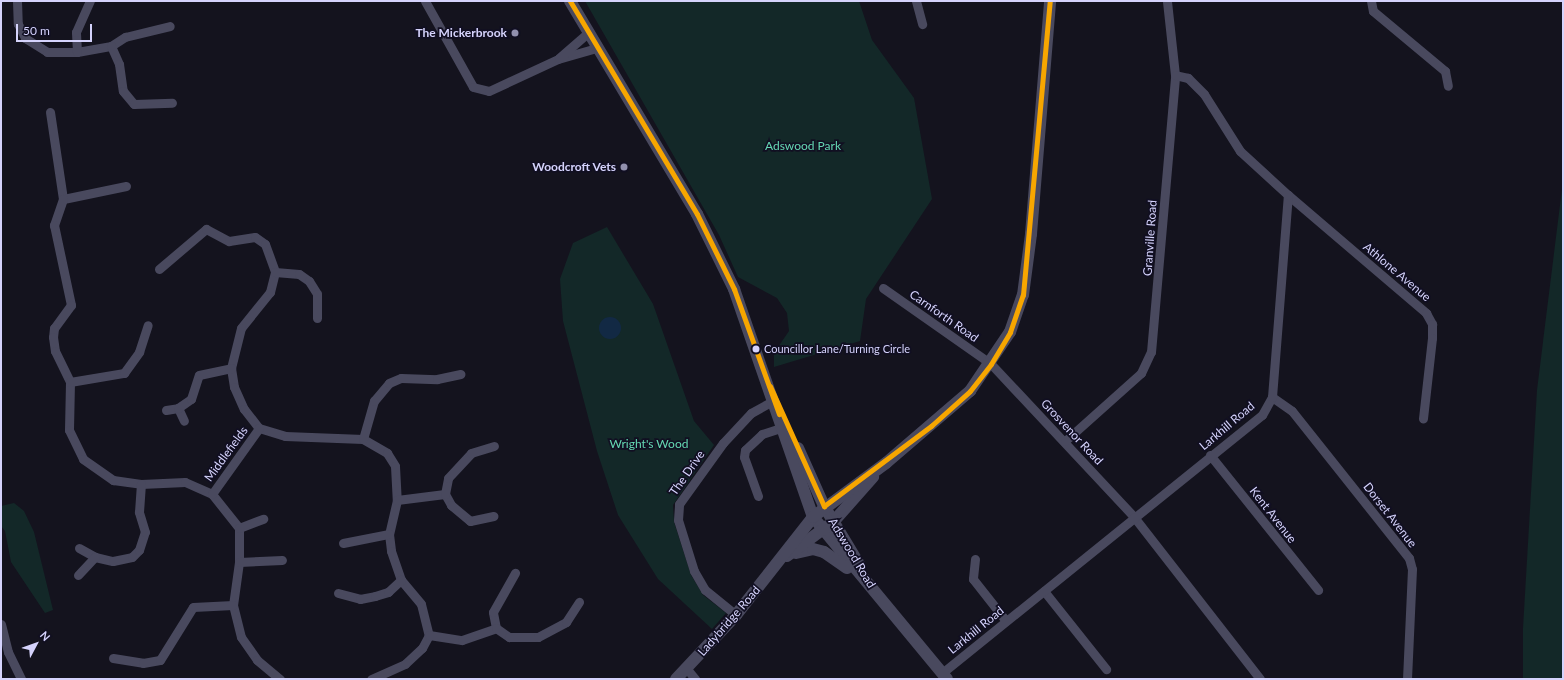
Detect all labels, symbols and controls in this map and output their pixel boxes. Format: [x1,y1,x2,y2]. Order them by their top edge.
scale bar [18,16,94,42]
text: 50 m [23,23,50,38]
place label: The Mickerbrook [415,26,507,40]
marker: The Mickerbrook [510,28,520,38]
park label: Adswood Park [765,139,841,153]
place label: Woodcroft Vets [532,160,616,174]
marker: Woodcroft Vets [619,162,629,172]
street label: Granville Road [1140,199,1160,277]
street label: Athlone Avenue [1360,239,1434,305]
street label: Carnforth Road [907,287,981,345]
place label: Councillor Lane/Turning Circle [764,342,910,356]
marker: Councillor Lane/Turning Circle [751,344,761,354]
street label: Grosvenor Road [1038,396,1106,468]
street label: Larkhill Road [1197,399,1257,453]
street label: Middlefields [201,424,251,484]
park label: Wright's Wood [609,437,689,451]
street label: The Drive [666,448,708,498]
street label: Dorset Avenue [1360,480,1420,550]
street label: Kent Avenue [1247,484,1299,546]
street label: Adswood Road [825,515,879,591]
street label: Ladybridge Road [695,583,763,659]
street label: Larkhill Road [945,603,1007,657]
north arrow [16,624,56,664]
text: N [38,628,53,643]

